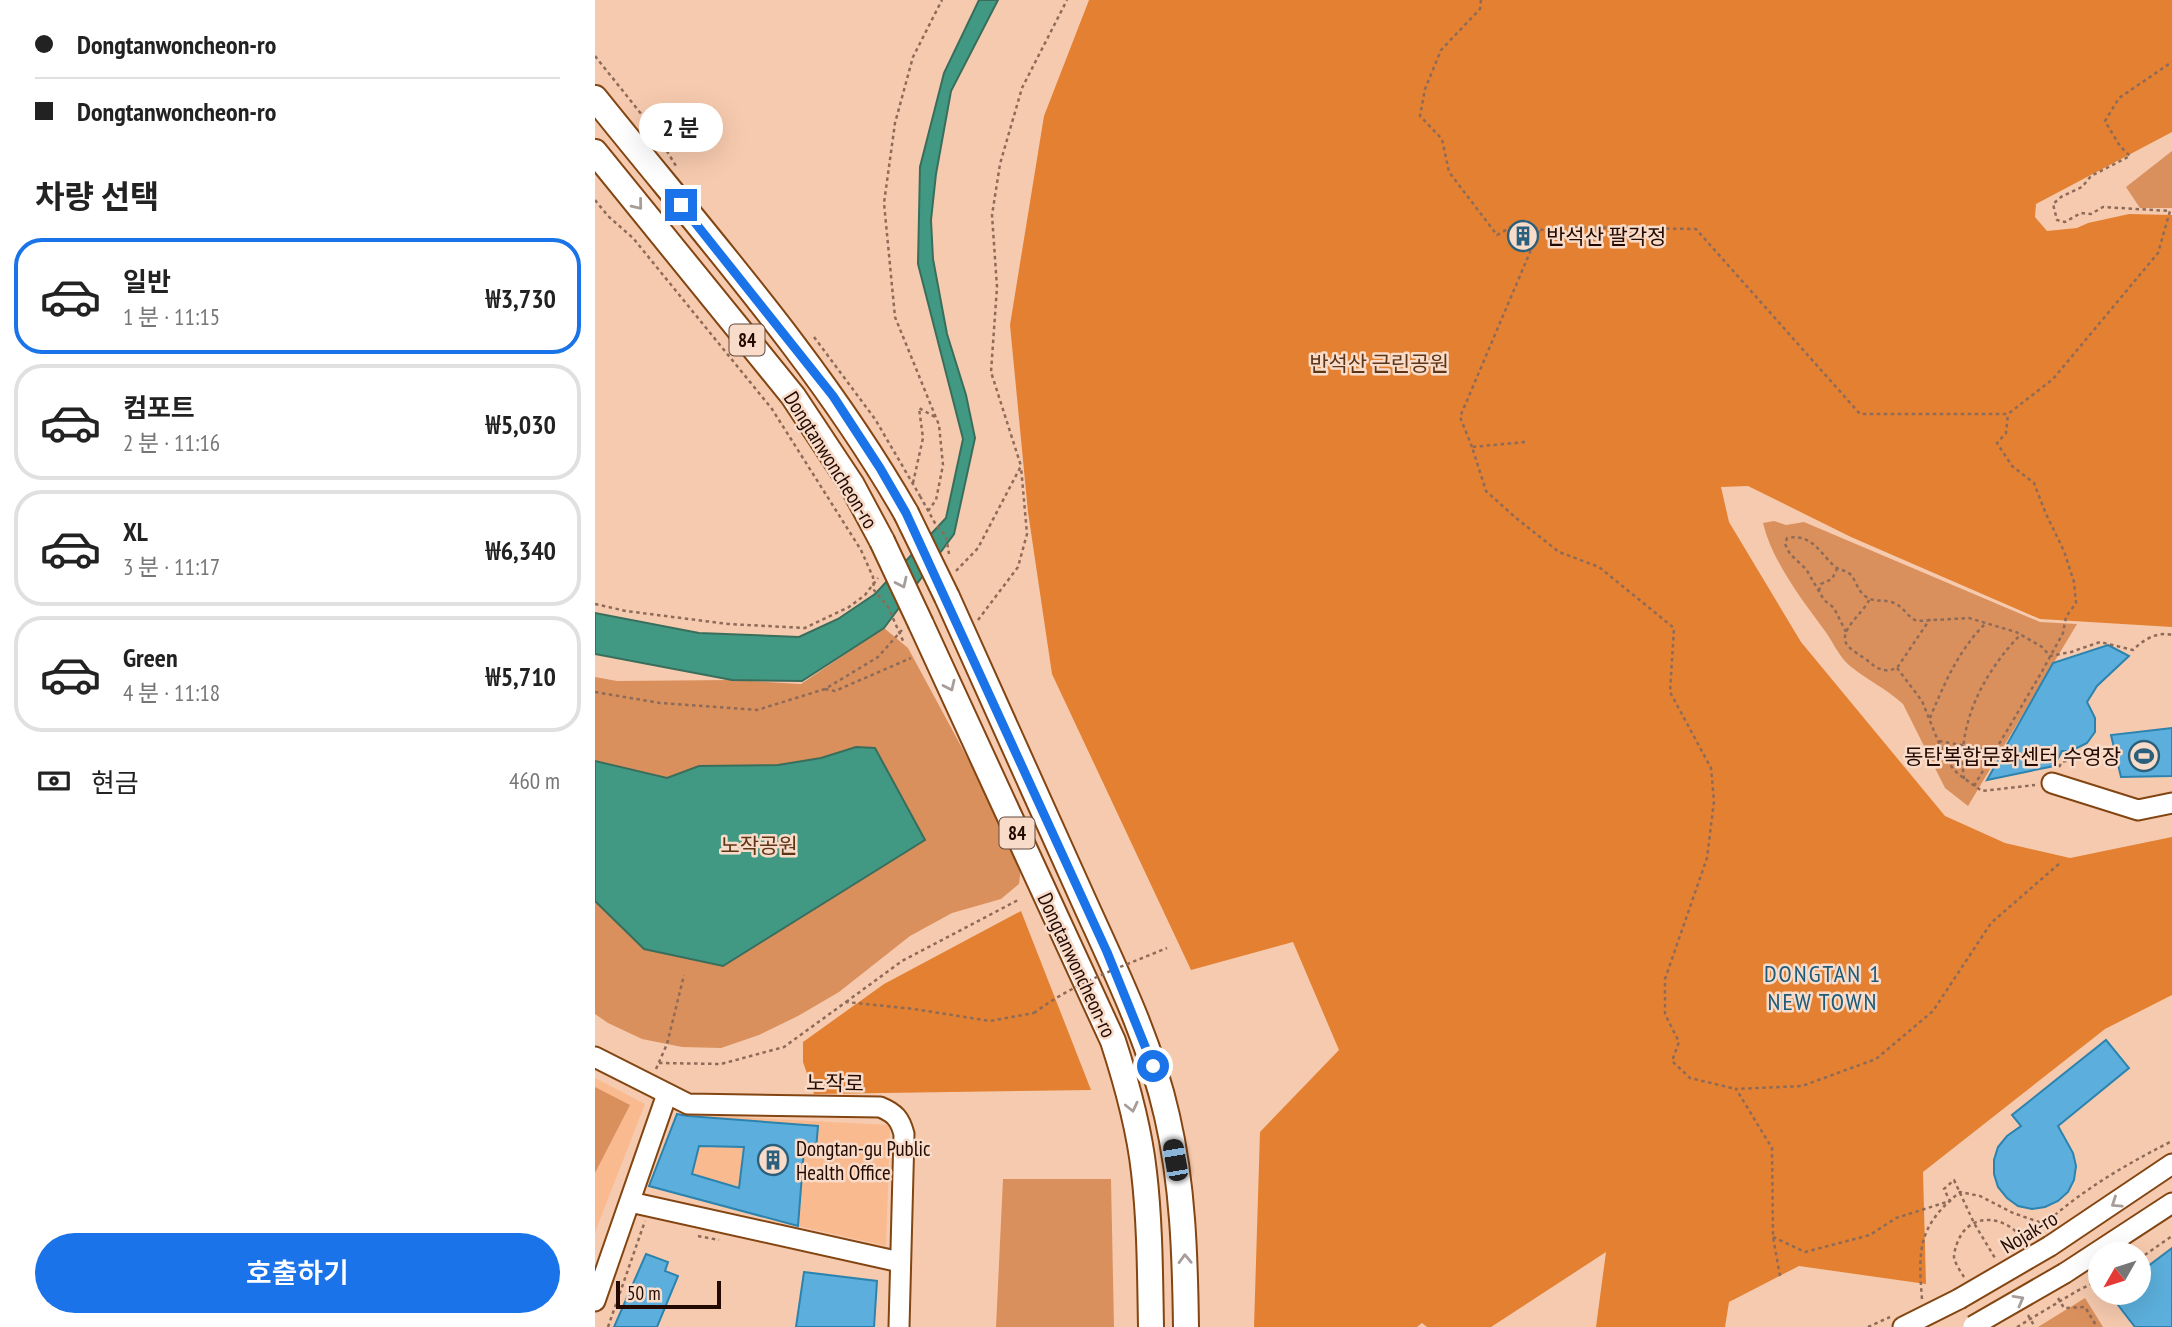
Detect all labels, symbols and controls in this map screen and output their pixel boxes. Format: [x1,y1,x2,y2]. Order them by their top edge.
text: Dongtanwoncheon-ro [77,28,276,61]
text: Dongtanwoncheon-ro [77,95,276,128]
callout: 2 분 [639,104,723,152]
text: 2 분 [663,113,699,142]
text: 차량 선택 [35,175,159,217]
route end [665,189,697,221]
one-way arrow [630,196,642,209]
building icon: 반석산 팔각정 [1506,219,1540,253]
place label: 반석산 팔각정 [1546,223,1666,250]
icon: car [39,265,102,328]
text: 일반 [123,265,171,298]
text: ₩3,730 [486,282,556,315]
text: 1 분 · 11:15 [123,302,220,331]
road number: 84 [729,324,765,356]
park label: 반석산 근린공원 [1309,350,1449,377]
street label: Dongtanwoncheon-ro [778,386,884,534]
icon: car [39,391,102,454]
text: 컴포트 [123,391,195,424]
text: ₩5,030 [486,408,556,441]
text: 2 분 · 11:16 [123,428,220,457]
text: XL [123,515,148,548]
icon: car [39,517,102,580]
text: ₩6,340 [486,534,556,567]
text: 3 분 · 11:17 [123,552,220,581]
one-way arrow [893,576,907,588]
text: Green [123,641,178,674]
icon: car [39,643,102,706]
text: ₩5,710 [486,660,556,693]
text: 4 분 · 11:18 [123,678,220,707]
one-way arrow [942,679,956,691]
sports icon: 동탄복합문화센터 수영장 [2127,739,2161,773]
place label: 동탄복합문화센터 수영장 [1904,743,2121,770]
icon: cash [35,762,73,800]
text: 현금 [91,766,139,799]
text: 460 m [509,766,560,795]
road number: 84 [999,818,1035,848]
park label: 노작공원 [720,832,798,859]
street label: Dongtanwoncheon-ro [1032,888,1122,1042]
district label: DONGTAN 1 NEW TOWN [1764,958,1882,1017]
route start [1137,1050,1169,1082]
street label: 노작로 [806,1069,864,1097]
one-way arrow [1124,1101,1138,1113]
place label: Dongtan-gu Public Health Office [796,1135,931,1186]
car [1162,1137,1189,1183]
building icon: Dongtan-gu Public Health Office [756,1143,790,1177]
one-way arrow [2111,1195,2124,1208]
street label: Nojak-ro [1996,1205,2062,1259]
button: 호출하기 [35,1233,560,1313]
north arrow [2088,1242,2151,1306]
map controls [2088,1242,2151,1305]
one-way arrow [1177,1253,1192,1264]
scale bar [616,1278,721,1310]
text: 50 m [627,1281,661,1305]
one-way arrow [2012,1295,2025,1308]

